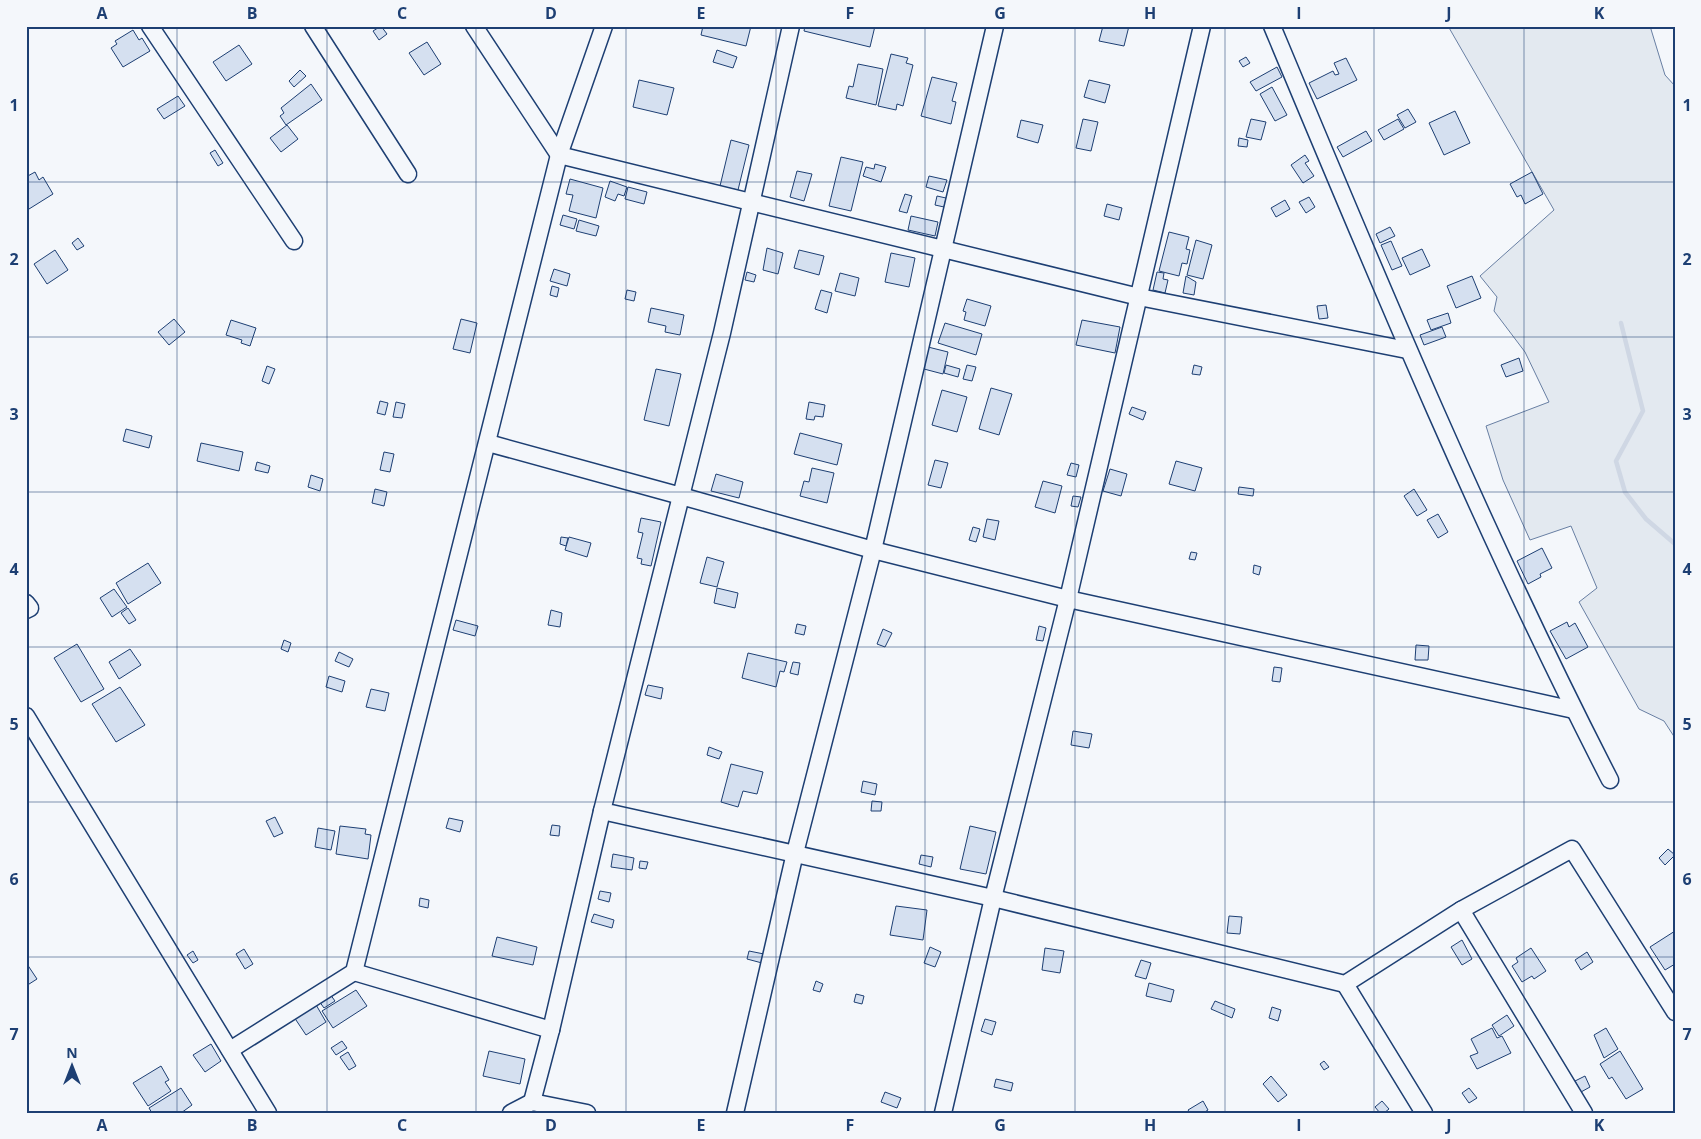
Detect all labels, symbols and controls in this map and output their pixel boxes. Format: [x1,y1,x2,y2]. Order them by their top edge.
text: A [96,2,108,24]
text: B [247,2,257,24]
text: C [397,2,407,24]
text: D [545,2,557,24]
text: E [697,2,706,24]
text: F [846,2,854,24]
text: G [994,2,1006,24]
text: H [1144,2,1156,24]
text: I [1296,2,1302,24]
text: J [1444,2,1452,24]
text: K [1594,2,1605,24]
text: 1 [9,94,19,116]
text: 1 [1682,94,1692,116]
text: 2 [9,248,19,270]
text: 2 [1682,248,1692,270]
text: 3 [9,403,19,425]
text: 3 [1682,403,1692,425]
text: 4 [9,558,19,580]
text: 4 [1682,558,1692,580]
text: 5 [9,713,19,735]
text: 5 [1682,713,1692,735]
text: 6 [9,868,19,890]
text: 6 [1682,868,1692,890]
text: 7 [9,1023,19,1045]
text: 7 [1682,1023,1692,1045]
north arrow [48,1042,98,1092]
text: N [66,1043,78,1062]
text: A [96,1114,108,1136]
text: B [247,1114,257,1136]
text: C [397,1114,407,1136]
text: D [545,1114,557,1136]
text: E [697,1114,706,1136]
text: F [846,1114,854,1136]
text: G [994,1114,1006,1136]
text: H [1144,1114,1156,1136]
text: I [1296,1114,1302,1136]
text: J [1444,1114,1452,1136]
text: K [1594,1114,1605,1136]

